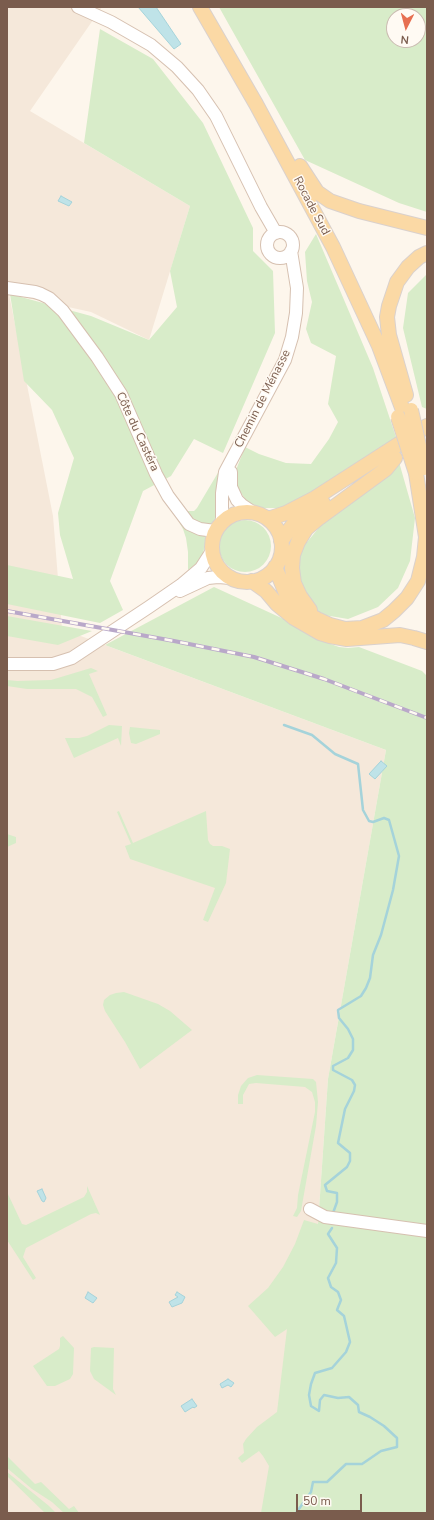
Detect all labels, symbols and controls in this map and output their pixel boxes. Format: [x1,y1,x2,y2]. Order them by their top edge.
north arrow [386,8,426,48]
text: N [400,32,410,47]
street label: Rocade Sud [290,174,332,238]
street label: Chemin de Ménasse [232,347,294,451]
street label: Côte du Castéra [112,390,162,474]
scale bar [298,1486,364,1512]
text: 50 m [303,1493,331,1509]

